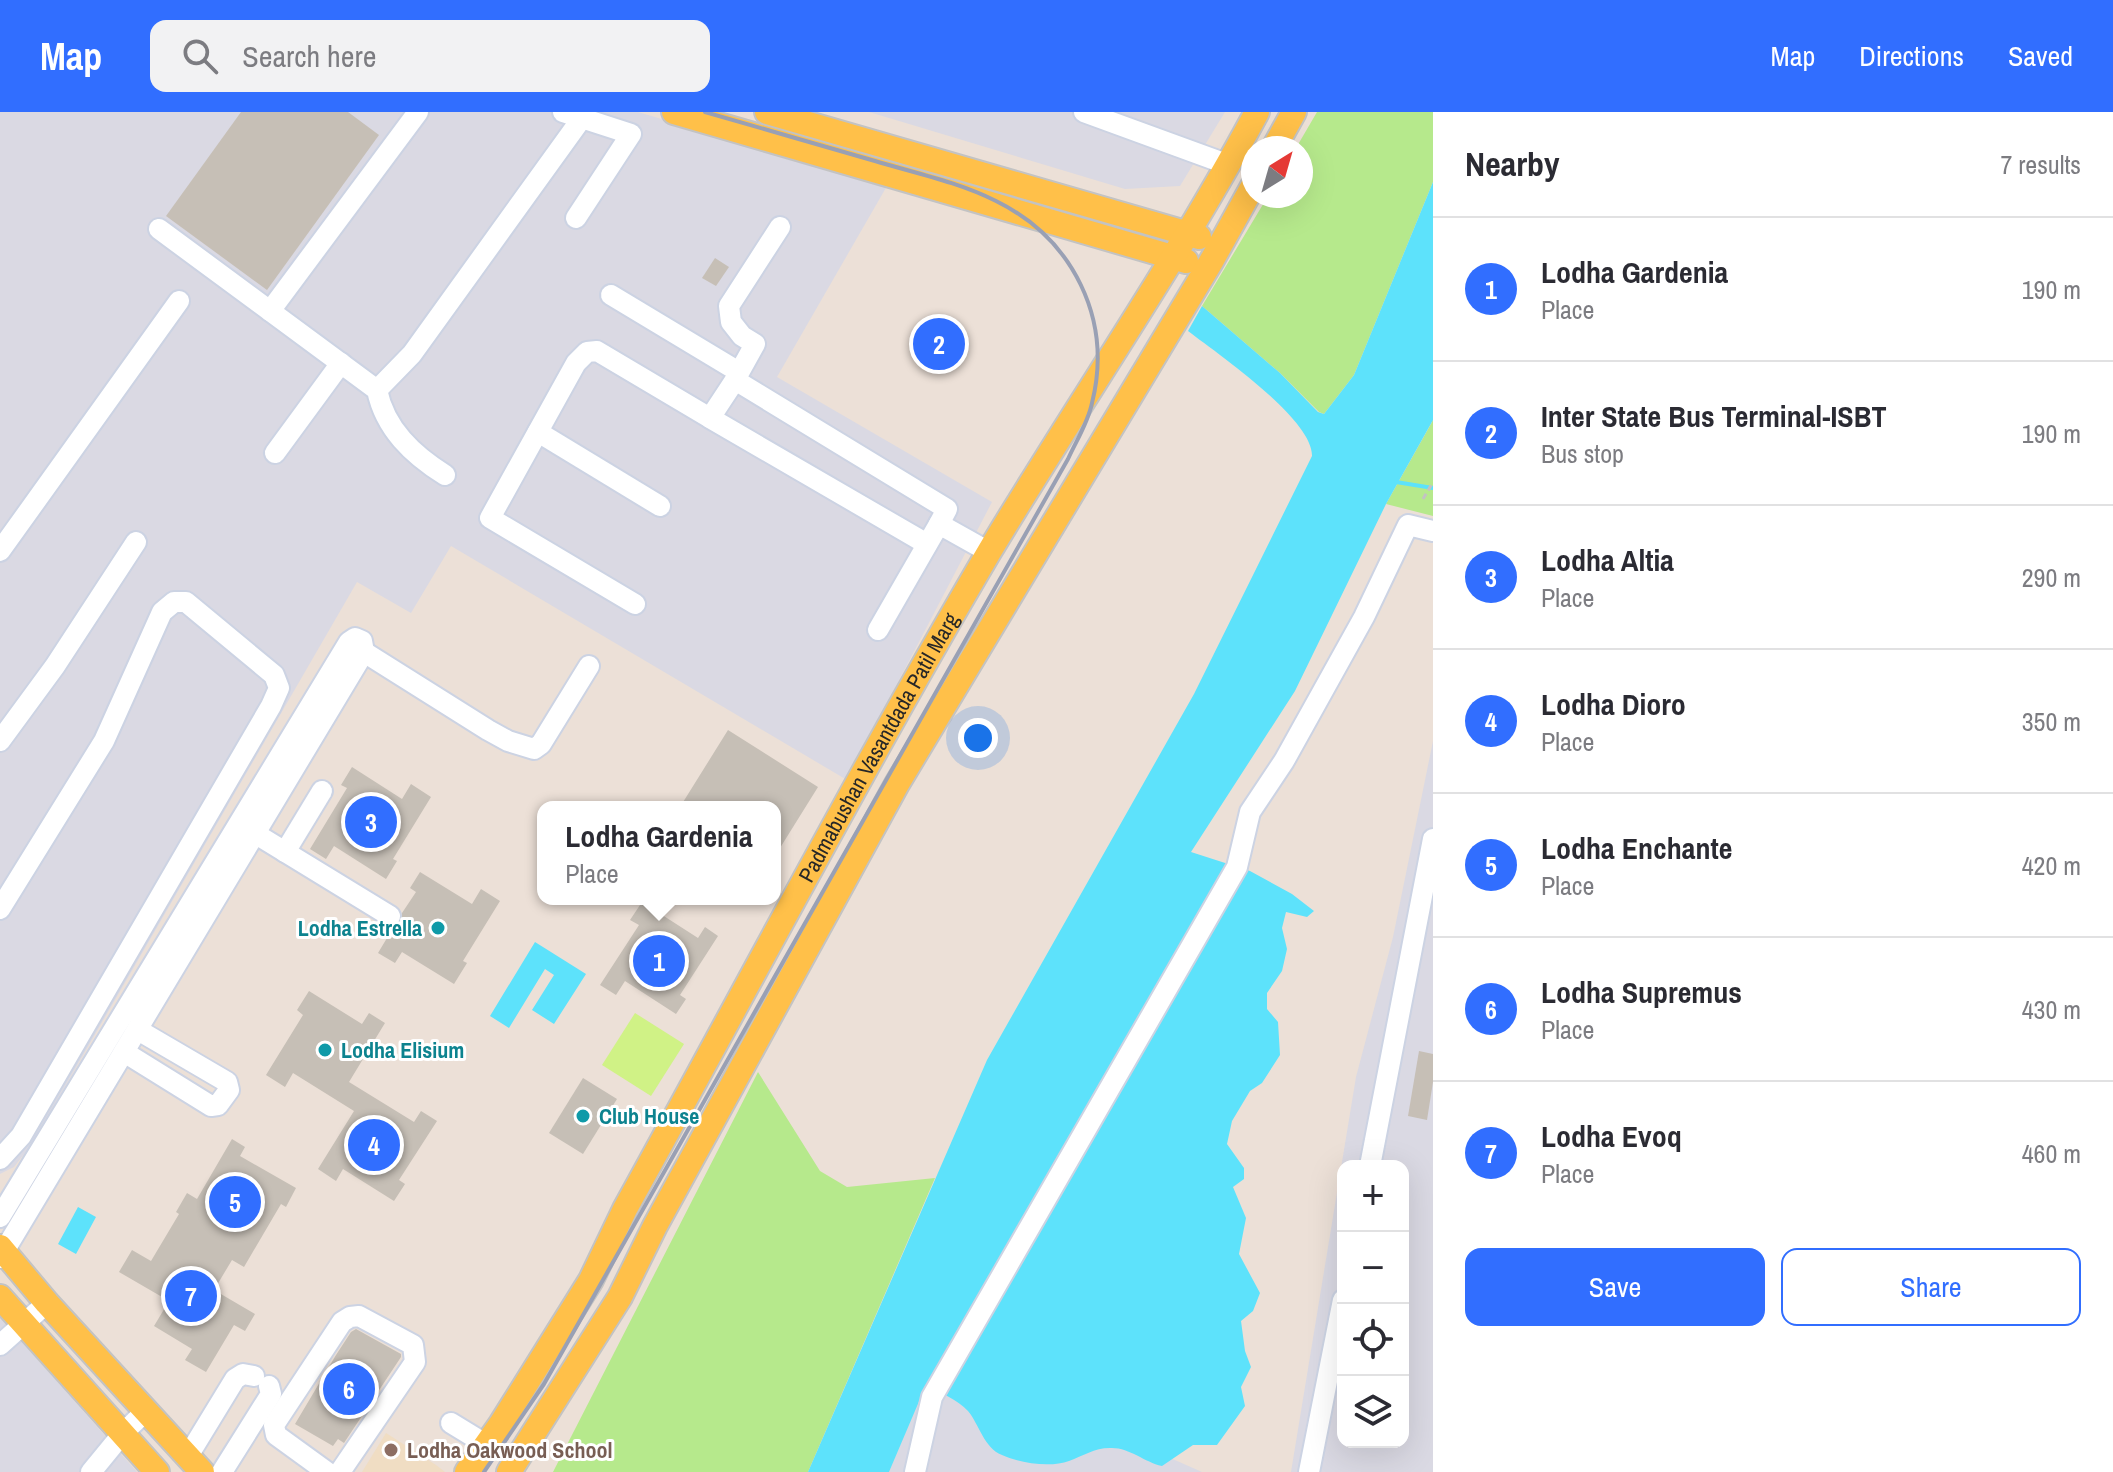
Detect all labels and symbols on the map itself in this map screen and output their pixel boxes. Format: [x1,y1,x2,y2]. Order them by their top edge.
north arrow [1241,136,1313,208]
pin: 2 [913,314,965,374]
street label: Padmabushan Vasantdada Patil Marg [791,607,966,887]
your location [958,718,998,758]
pin: 3 [345,792,397,852]
place label: Lodha Estrella [298,913,422,943]
marker: Lodha Estrella [429,919,447,937]
pin: 1 [633,931,685,991]
place label: Lodha Elisium [341,1035,464,1065]
marker: Lodha Elisium [316,1041,334,1059]
place label: Club House [599,1101,699,1131]
marker: Club House [574,1107,592,1125]
pin: 4 [348,1115,400,1175]
pin: 5 [209,1172,261,1232]
pin: 7 [165,1266,217,1326]
pin: 6 [323,1359,375,1419]
place label: Lodha Oakwood School [407,1435,613,1465]
marker: Lodha Oakwood School [382,1441,400,1459]

